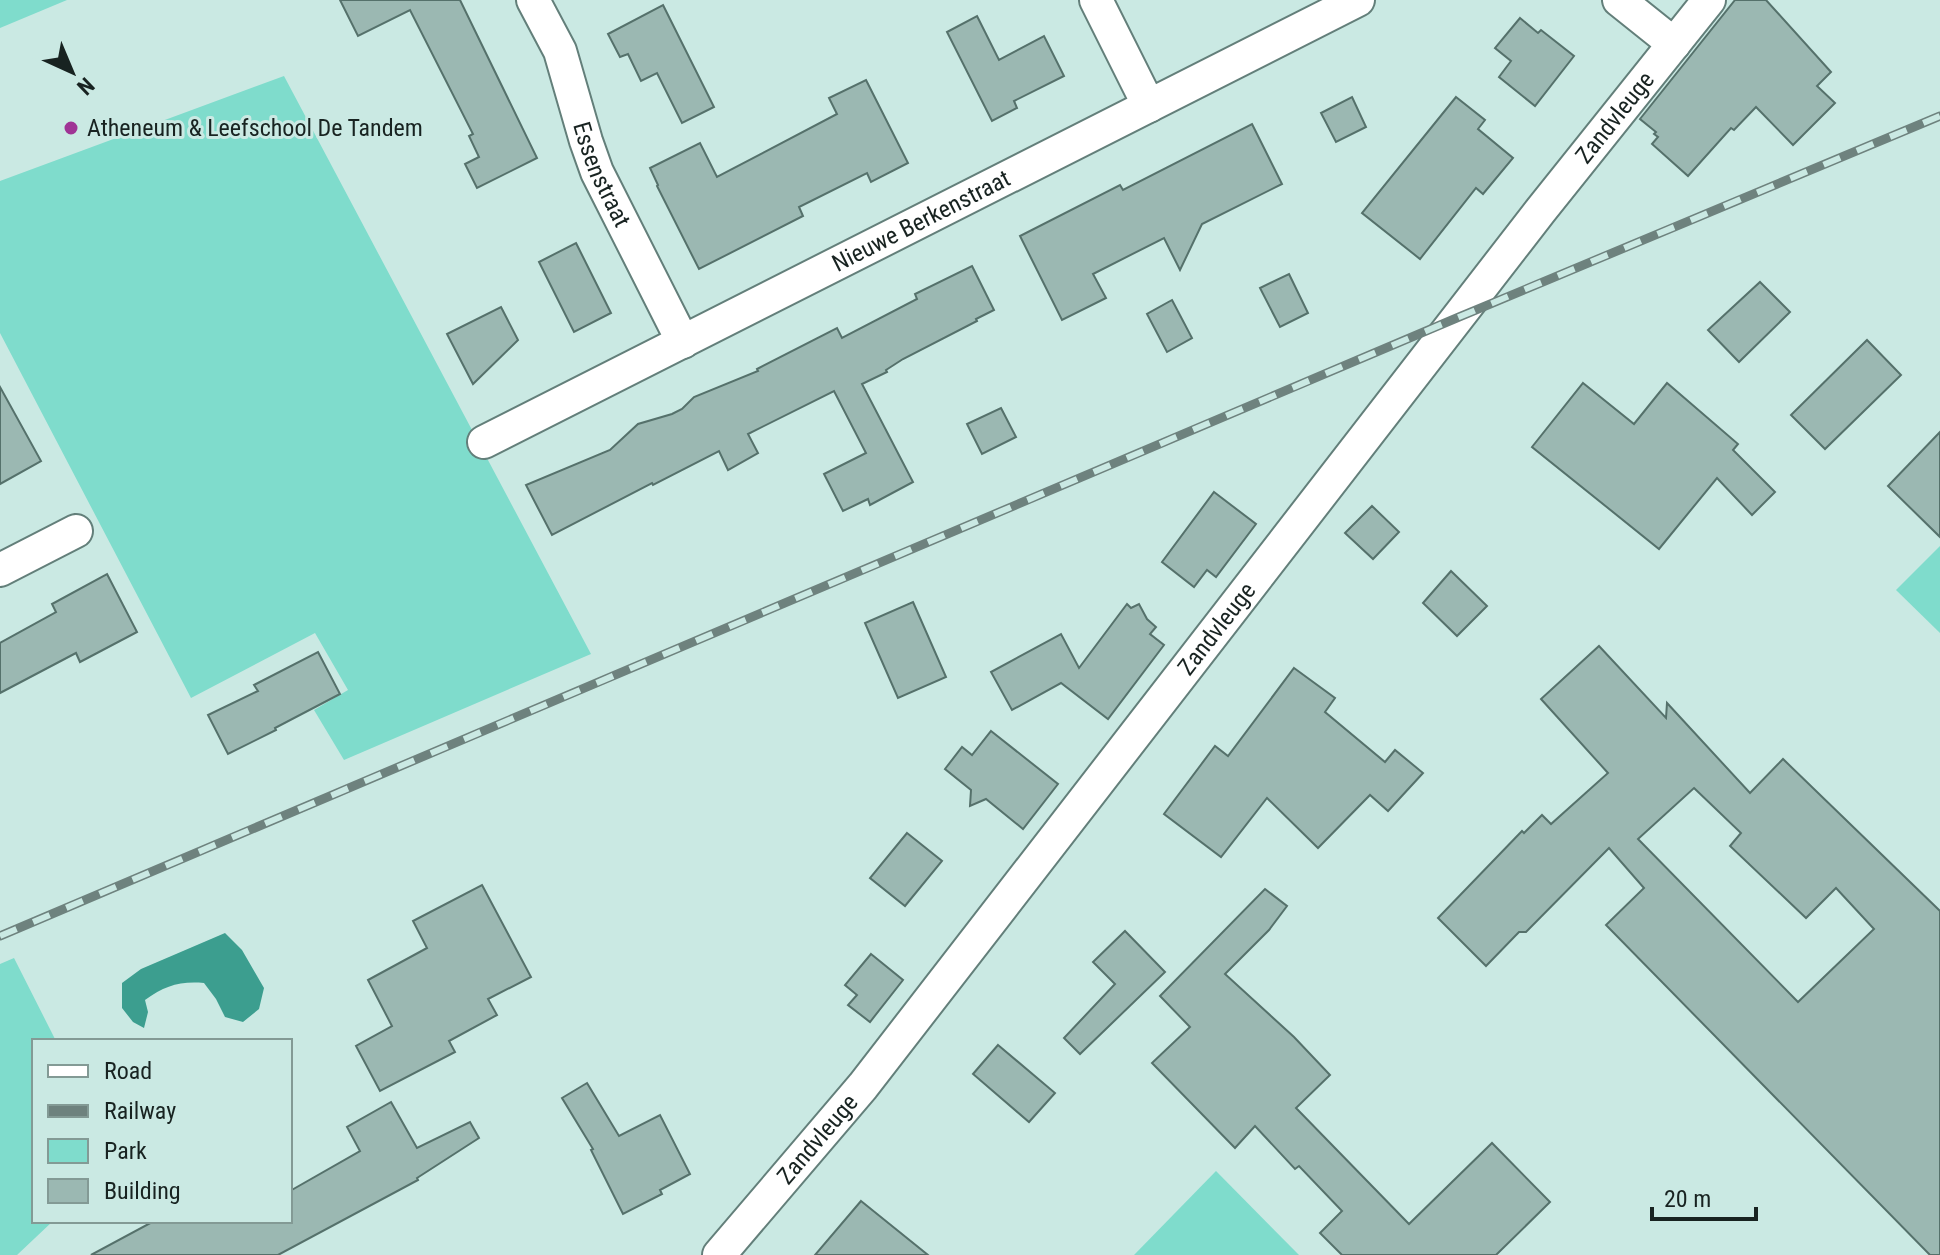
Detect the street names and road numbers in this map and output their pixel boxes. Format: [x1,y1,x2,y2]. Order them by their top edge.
street label: Zandvleuge [1570,66,1660,169]
street label: Essenstraat [567,119,636,231]
street label: Nieuwe Berkenstraat [828,164,1015,278]
street label: Zandvleuge [1172,577,1261,681]
street label: Zandvleuge [771,1089,864,1190]

